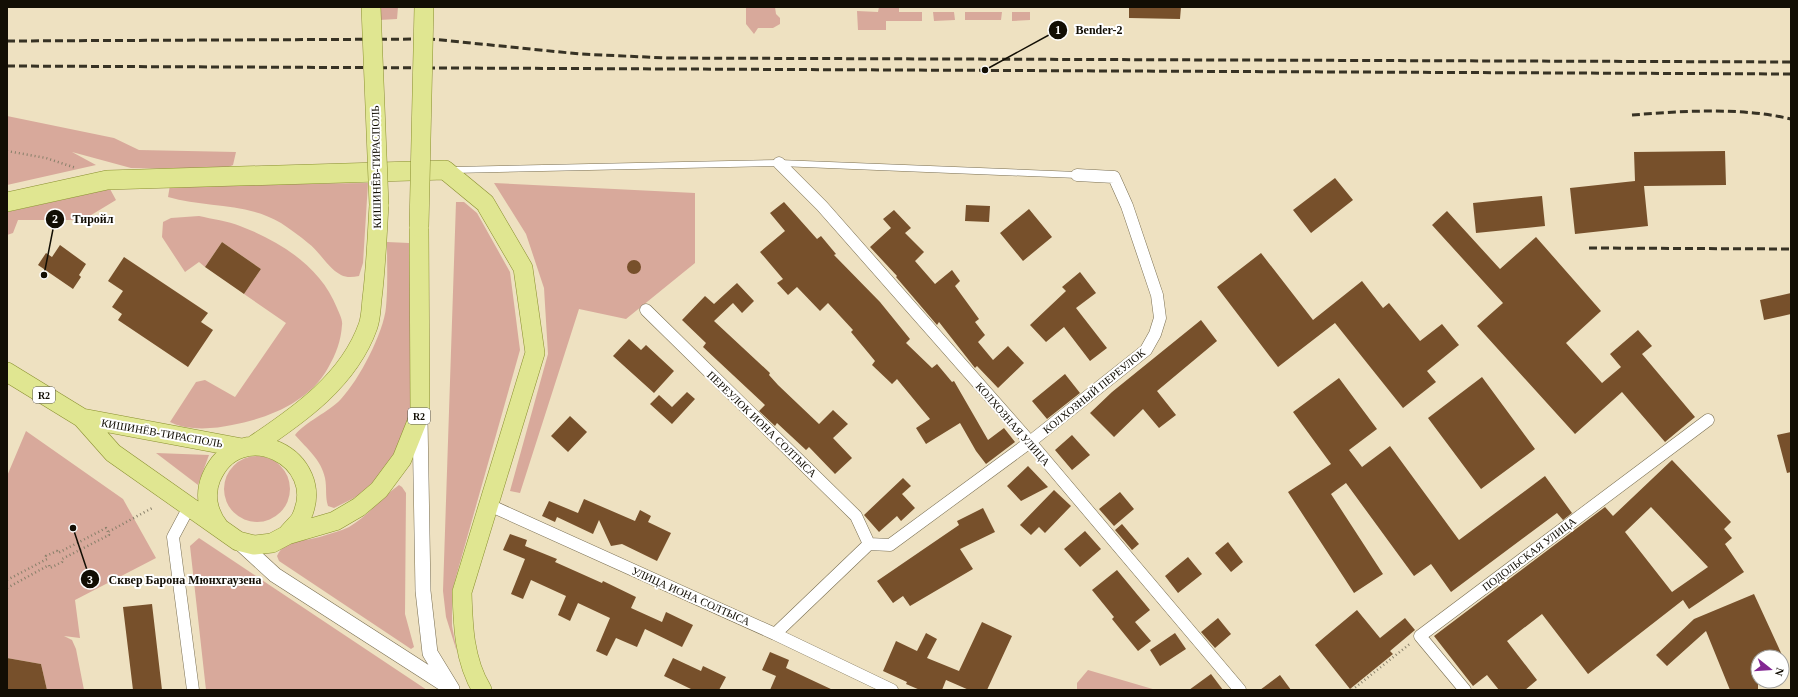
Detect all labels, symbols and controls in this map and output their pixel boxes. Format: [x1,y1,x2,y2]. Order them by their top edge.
callout: Bender-2 [1048,18,1131,42]
text: 1 [1055,23,1061,37]
text: Bender-2 [1076,23,1122,37]
street label: КИШИНЁВ-ТИРАСПОЛЬ [369,105,383,229]
callout: Тиройл [45,207,122,231]
text: 2 [52,212,58,226]
text: Тиройл [73,212,114,226]
street label: КОЛХОЗНЫЙ ПЕРЕУЛОК [1041,346,1148,436]
street label: ПЕРЕУЛОК ИОНА СОЛТЫСА [705,369,819,480]
street label: КОЛХОЗНАЯ УЛИЦА [974,380,1053,468]
road number: R2 [33,387,55,403]
road number: R2 [408,408,430,424]
street label: КИШИНЁВ-ТИРАСПОЛЬ [100,416,224,450]
street label: ПОДОЛЬСКАЯ УЛИЦА [1480,515,1578,593]
street label: УЛИЦА ИОНА СОЛТЫСА [630,564,752,628]
callout: Сквер Барона Мюнхгаузена [80,567,269,591]
text: 3 [87,573,93,587]
text: Сквер Барона Мюнхгаузена [109,573,261,587]
north arrow [1750,649,1790,689]
text: N [1773,666,1786,678]

